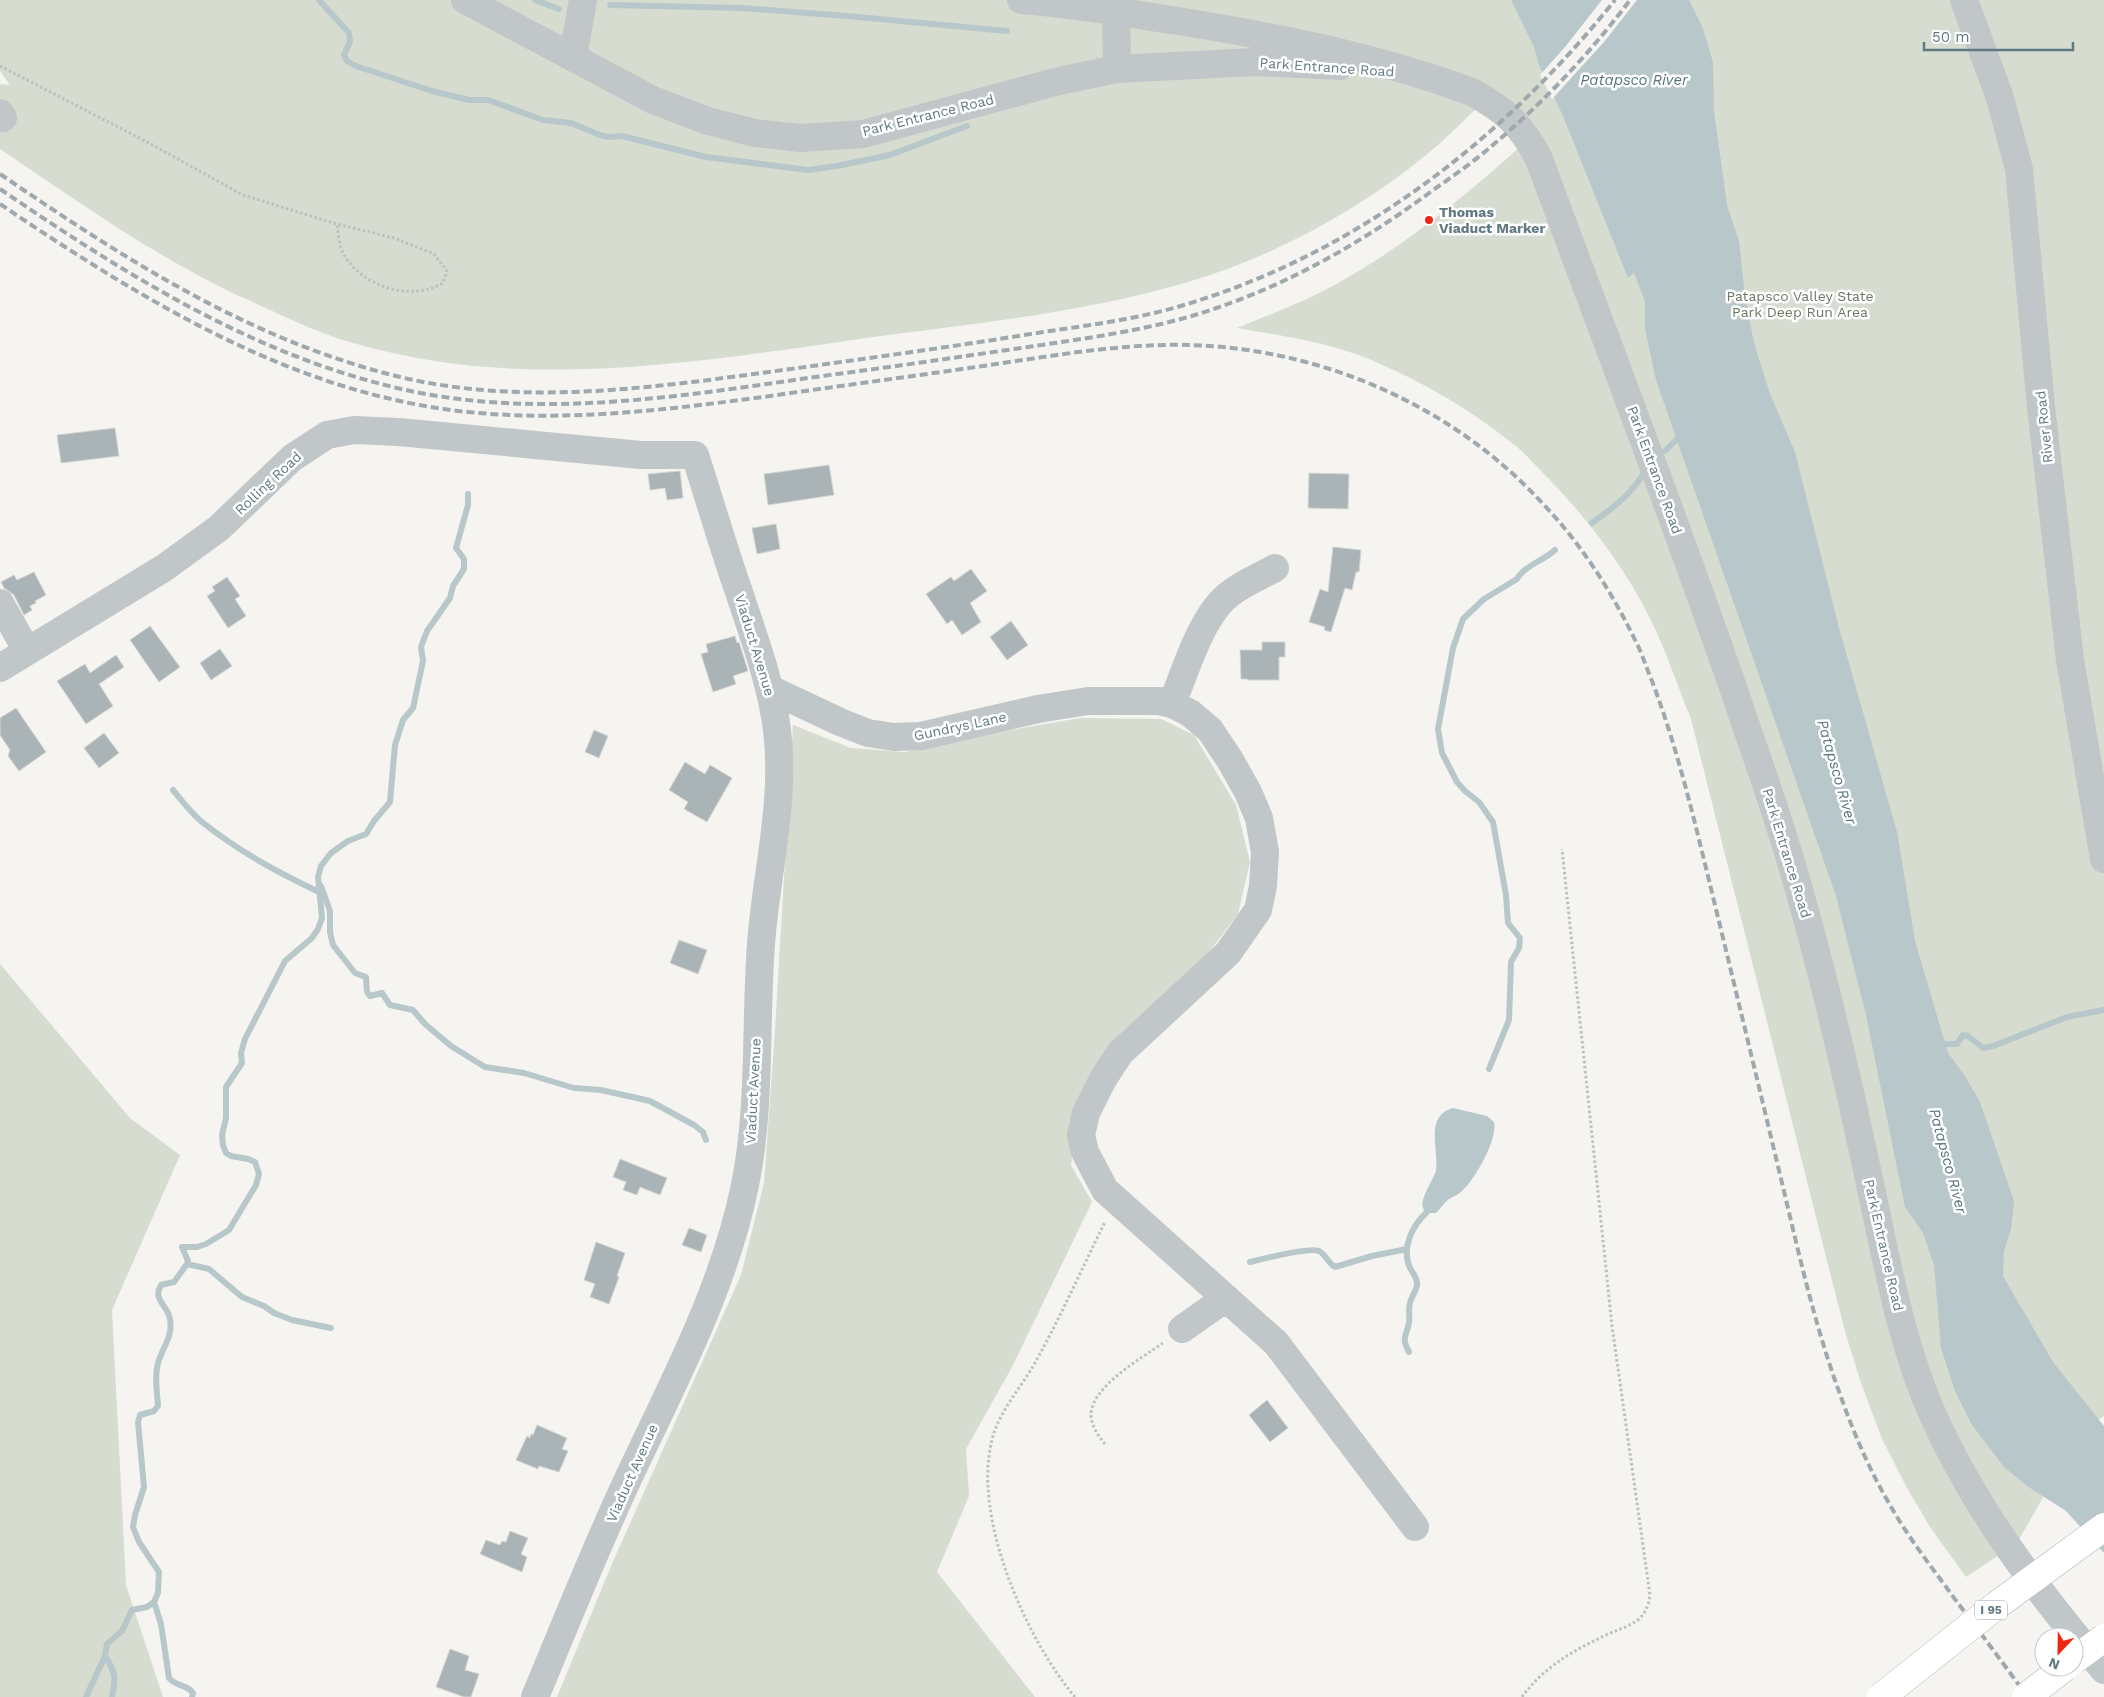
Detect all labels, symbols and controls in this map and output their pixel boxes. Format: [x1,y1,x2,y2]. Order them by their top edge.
scale bar [1924,20,2073,52]
text: 50 m [1932,28,1969,46]
street label: Park Entrance Road [1259,54,1395,80]
water label: Patapsco River [1580,71,1689,89]
street label: Park Entrance Road [861,91,995,139]
place label: Thomas Viaduct Marker [1439,204,1545,236]
marker: Thomas Viaduct Marker [1423,214,1435,226]
park label: Patapsco Valley State Park Deep Run Area [1726,288,1874,320]
street label: River Road [2032,390,2056,464]
street label: Park Entrance Road [1624,404,1686,536]
street label: Rolling Road [232,448,304,518]
street label: Viaduct Avenue [732,592,778,698]
street label: Gundrys Lane [912,708,1008,744]
water label: Patapsco River [1814,718,1861,827]
street label: Park Entrance Road [1760,786,1814,920]
street label: Viaduct Avenue [742,1038,764,1144]
water label: Patapsco River [1925,1107,1971,1216]
street label: Park Entrance Road [1861,1177,1907,1313]
street label: Viaduct Avenue [603,1422,661,1524]
road number: I 95 [1975,1600,2007,1620]
north arrow [2034,1627,2084,1677]
text: N [2046,1655,2062,1673]

